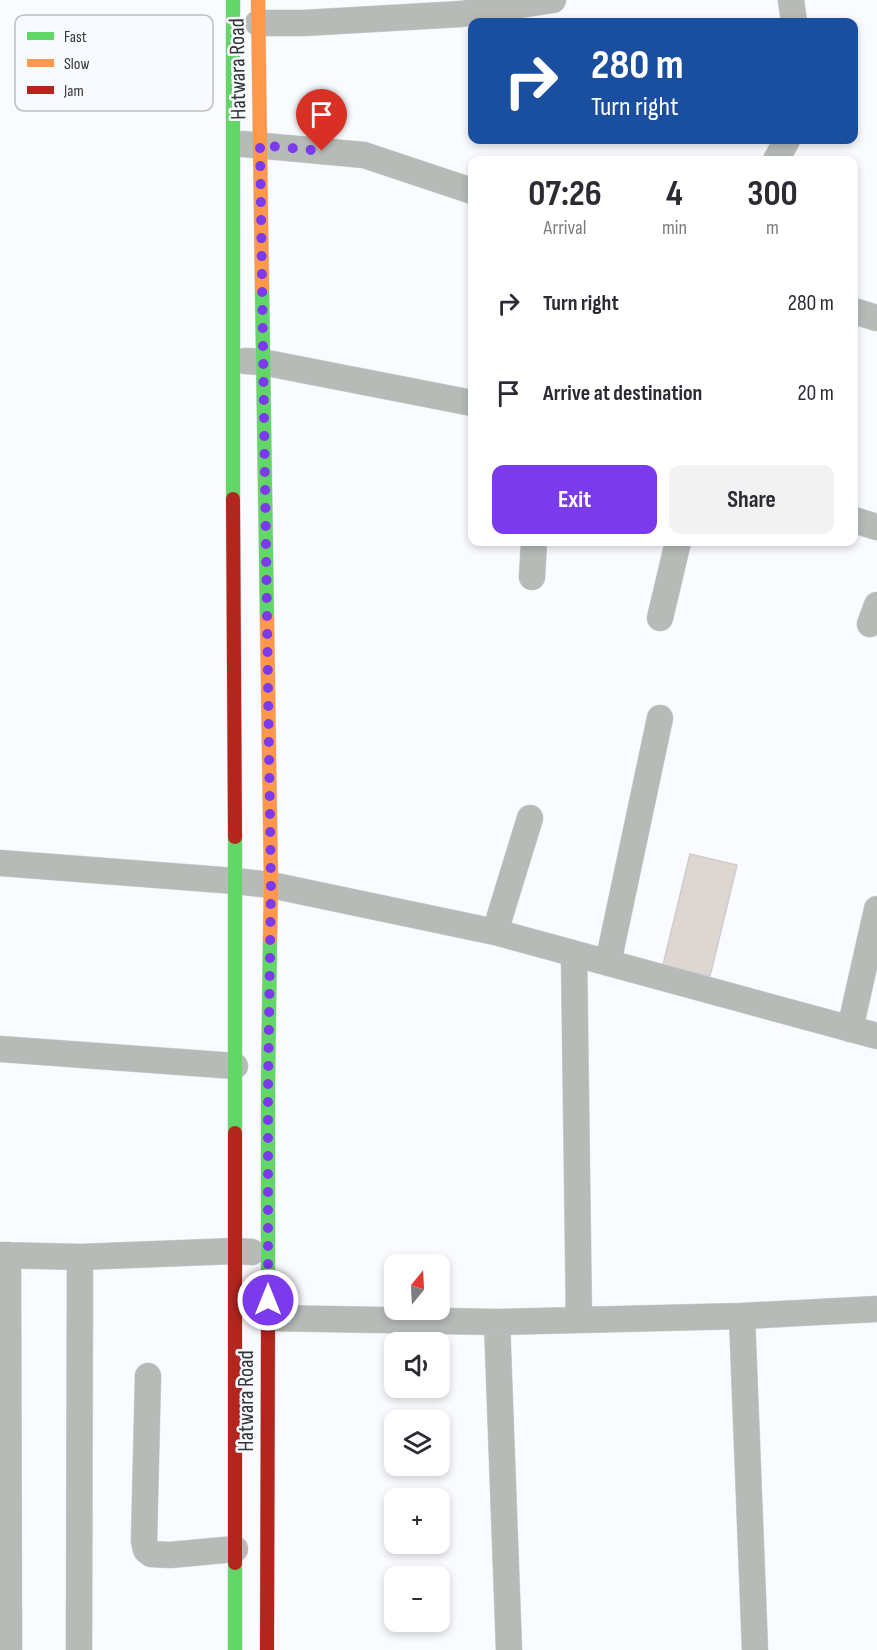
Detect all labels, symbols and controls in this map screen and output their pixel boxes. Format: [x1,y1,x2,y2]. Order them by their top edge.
legend [15,15,213,111]
street label: Hatwara Road [224,18,252,120]
text: Fast [64,28,87,47]
text: 280 m [591,40,684,91]
icon: right [492,42,570,120]
text: Slow [64,55,89,74]
text: Jam [63,82,84,101]
pin [296,89,347,151]
text: Turn right [591,91,678,123]
icon: arrive [305,98,338,131]
text: 07:26 [528,173,602,216]
text: 4 [666,173,683,216]
text: 300 [747,173,798,216]
text: Arrival [543,216,586,240]
text: min [662,216,687,240]
text: m [766,216,779,240]
icon: right [492,287,525,320]
text: Turn right [543,290,619,317]
text: 280 m [788,290,834,317]
icon: arrive [492,377,525,410]
text: Arrive at destination [543,380,702,407]
text: 20 m [798,380,834,407]
button: Exit [492,465,657,534]
button: Share [669,465,834,534]
north arrow [384,1254,450,1320]
map controls [384,1254,450,1632]
position arrow [236,1268,300,1332]
button: sound [384,1332,450,1398]
street label: Hatwara Road [233,1350,260,1452]
button: layers [384,1410,450,1476]
button: + [384,1488,450,1554]
button: − [384,1566,450,1632]

